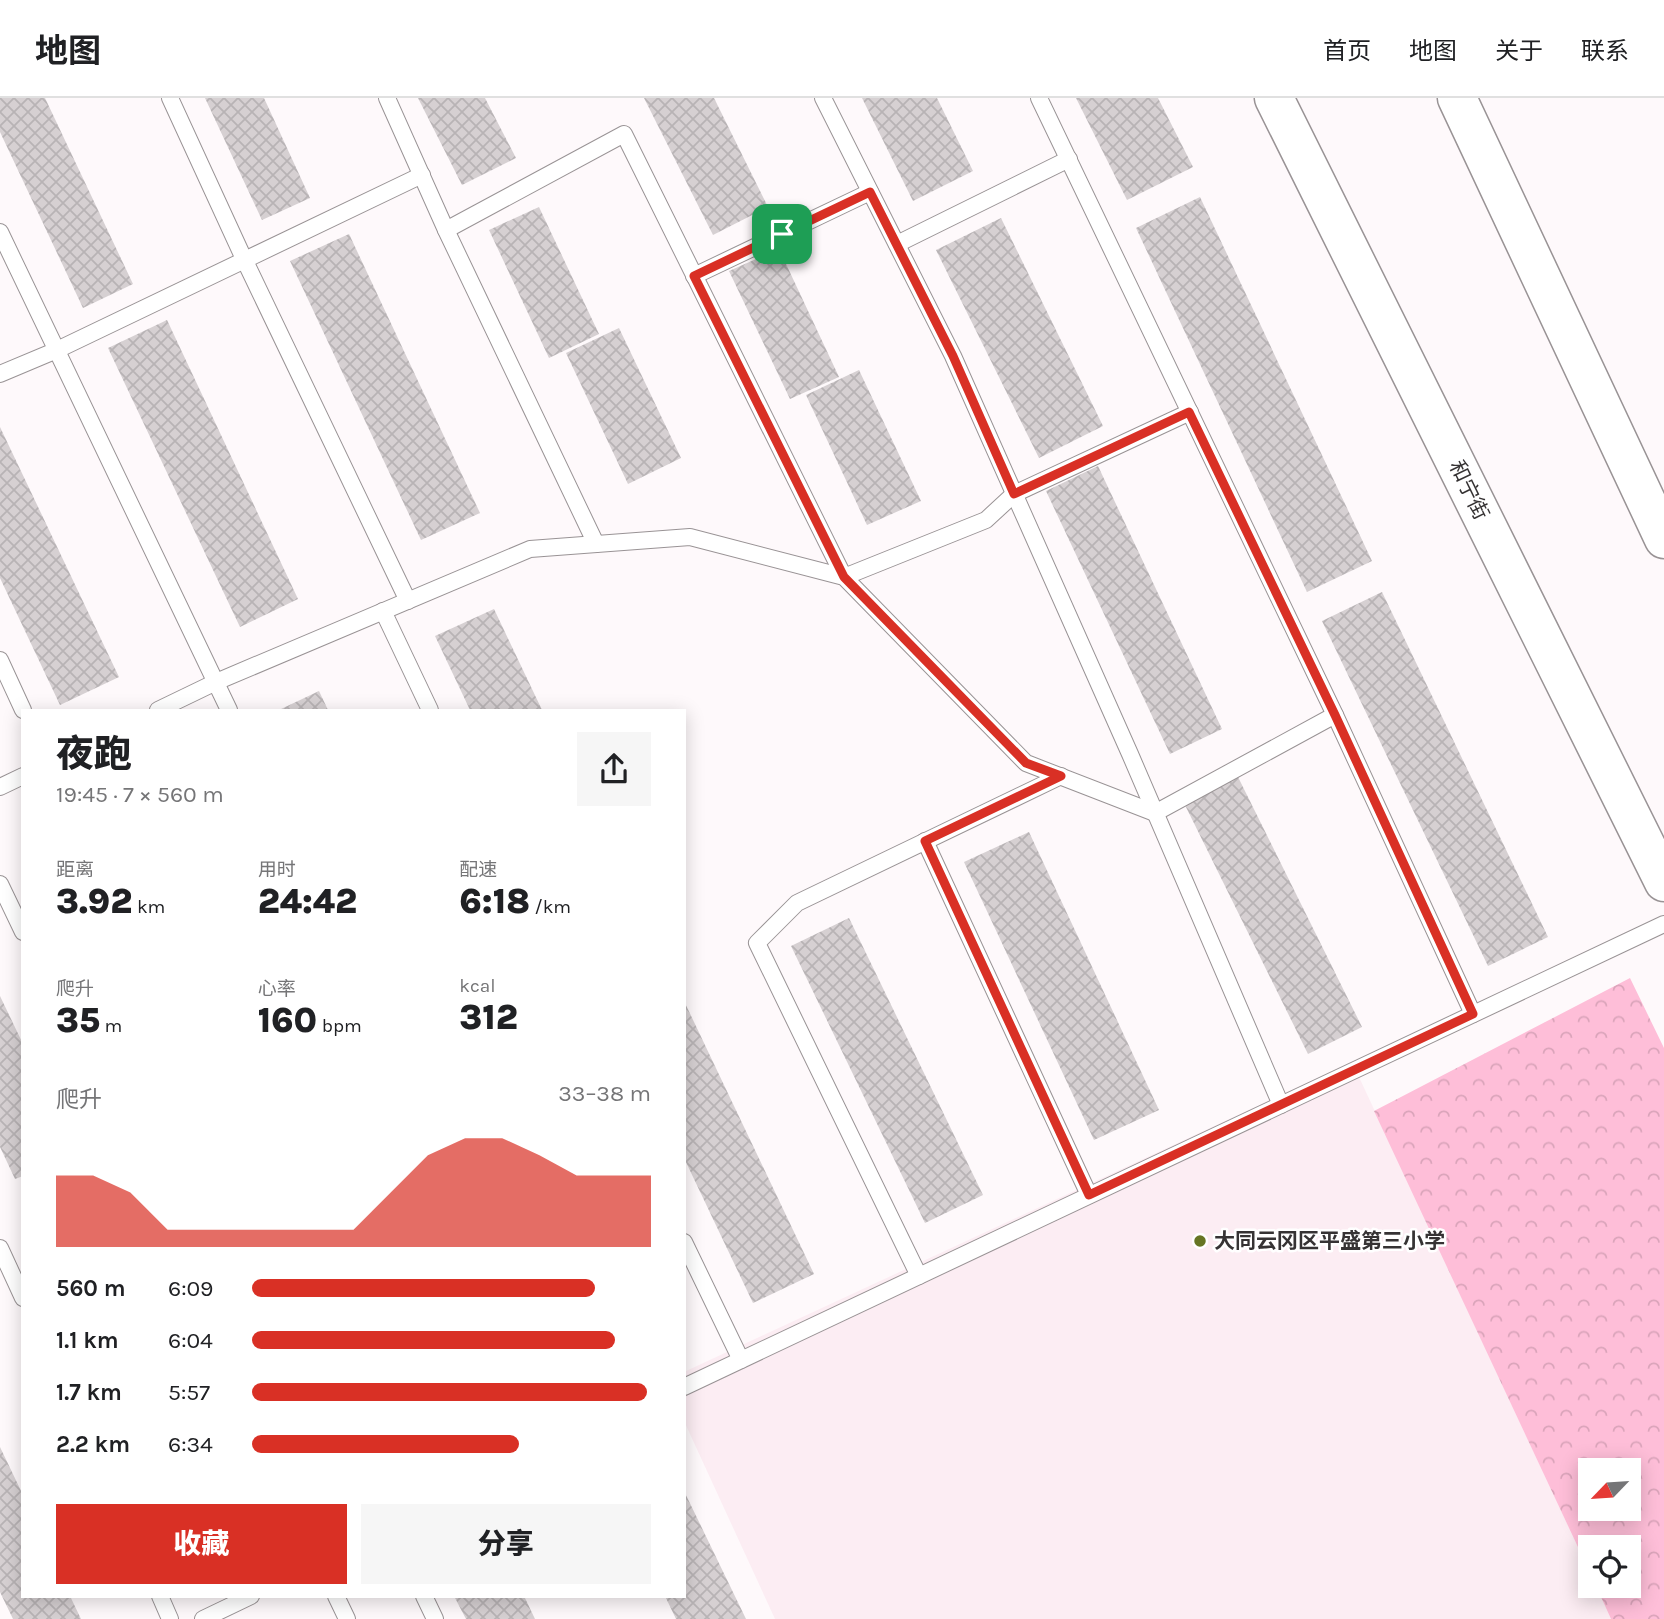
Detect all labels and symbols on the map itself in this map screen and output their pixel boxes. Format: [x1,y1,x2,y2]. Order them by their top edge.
pin [752,204,812,264]
street label: 和宁街 [1444,456,1494,524]
place label: 大同云冈区平盛第三小学 [1214,1229,1445,1253]
marker: 大同云冈区平盛第三小学 [1192,1233,1208,1249]
north arrow [1578,1458,1642,1521]

